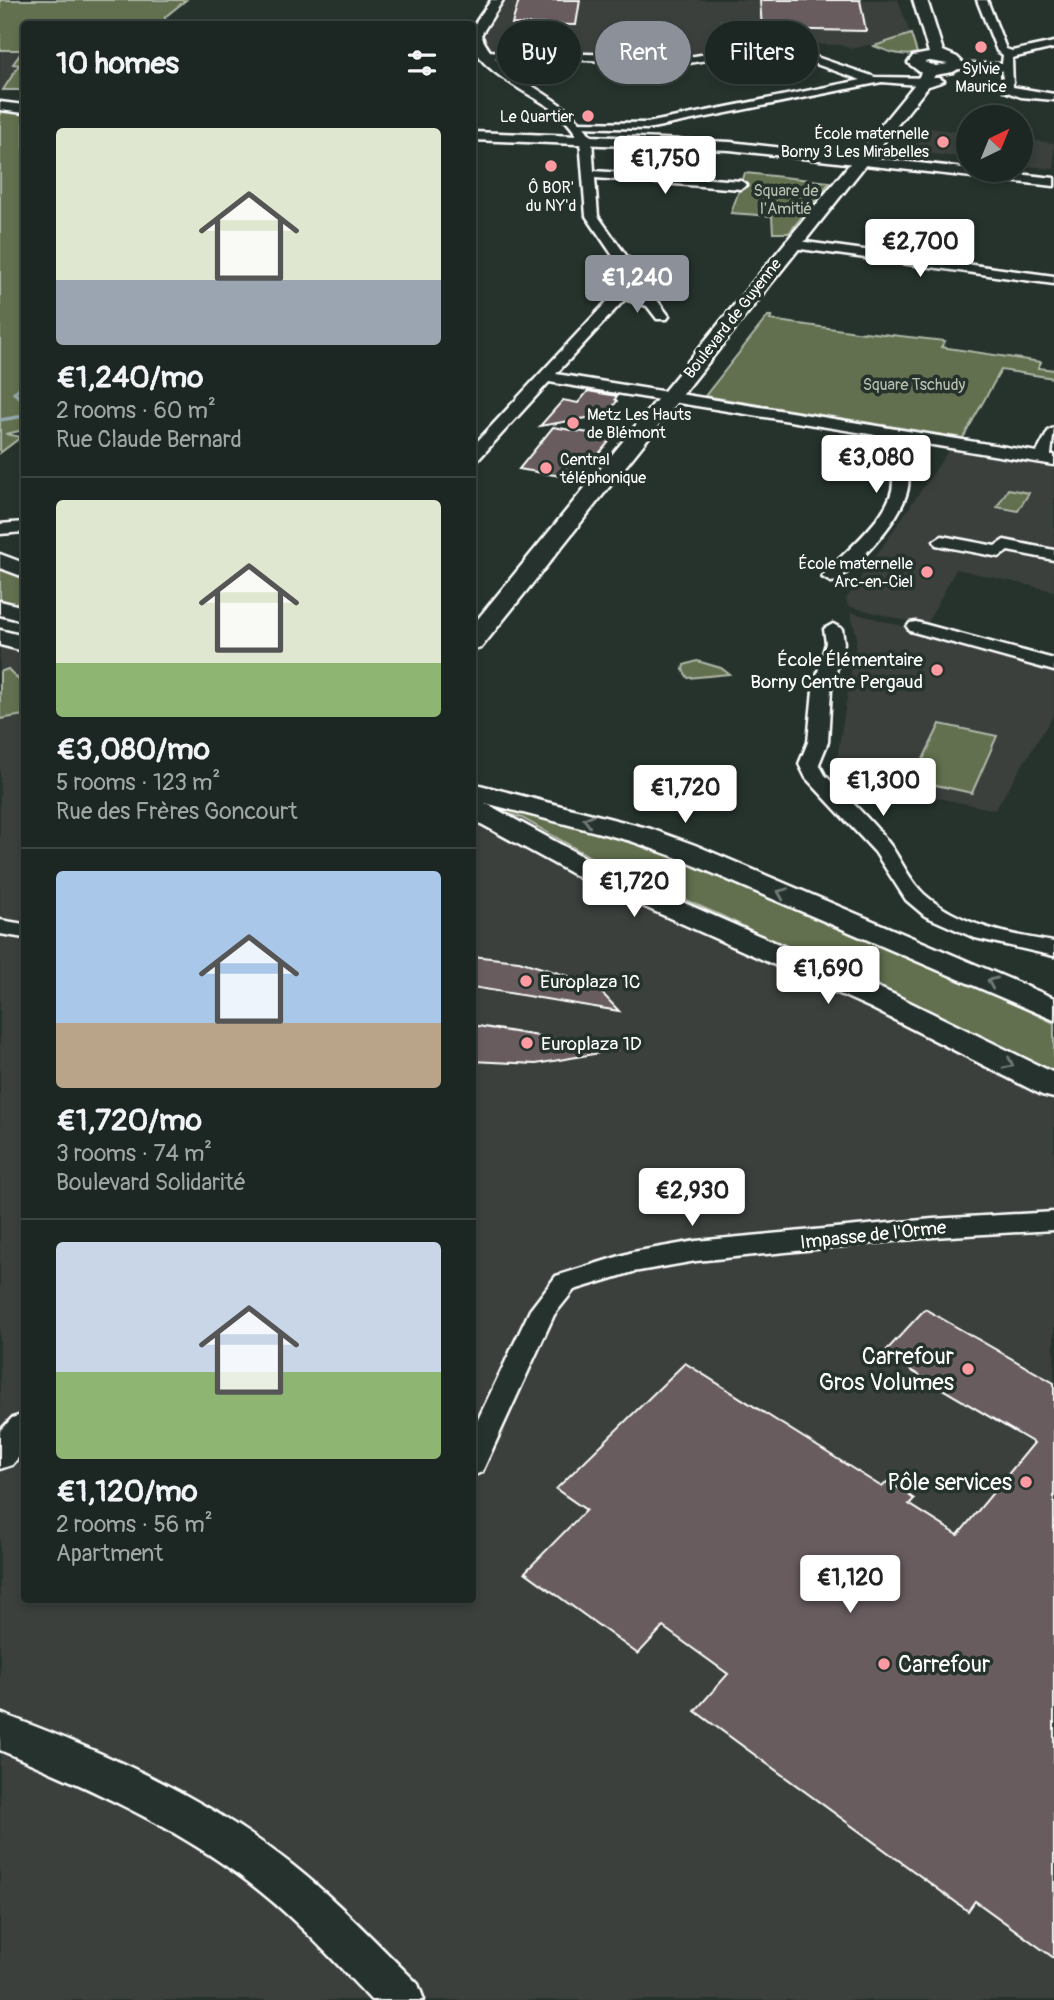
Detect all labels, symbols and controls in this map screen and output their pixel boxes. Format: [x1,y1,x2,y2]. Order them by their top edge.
chip: Buy [497,21,581,84]
chip: Rent [595,21,691,84]
chip: Filters [705,21,818,84]
marker: Sylvie Maurice [973,39,989,55]
icon: filters [403,44,441,82]
text: 10 homes [56,45,179,82]
place label: Sylvie Maurice [955,59,1007,97]
north arrow [956,105,1032,182]
map controls [956,105,1033,182]
place label: Le Quartier [500,107,574,127]
marker: Le Quartier [580,108,596,124]
place label: École maternelle Borny 3 Les Mirabelles [781,124,929,162]
marker: École maternelle Borny 3 Les Mirabelles [935,134,951,150]
pin: €1,750 [608,136,722,196]
text: €1,750 [630,144,700,173]
marker: Ô BOR' du NY'd [543,158,559,174]
icon: home [186,173,312,299]
place label: Ô BOR' du NY'd [526,178,576,216]
park label: Square de l'Amitié [754,181,819,219]
pin: €2,700 [863,219,977,279]
text: €2,700 [881,227,959,256]
street label: Boulevard de Guyenne [680,254,786,383]
pin: €1,240 [580,256,694,315]
text: €1,240 [601,263,673,292]
text: €1,240/mo [56,359,203,396]
park label: Square Tschudy [863,375,965,395]
text: 2 rooms · 60 m² [56,396,216,425]
place label: Metz Les Hauts de Blémont [587,405,691,443]
marker: Metz Les Hauts de Blémont [565,415,581,431]
text: Rue Claude Bernard [56,425,242,454]
pin: €3,080 [819,435,933,495]
text: €3,080 [838,443,914,472]
place label: Central téléphonique [559,450,646,488]
marker: Central téléphonique [538,460,554,476]
icon: home [186,545,312,671]
place label: École maternelle Arc-en-Ciel [798,554,913,592]
marker: École maternelle Arc-en-Ciel [919,564,935,580]
place label: École Élémentaire Borny Centre Pergaud [750,648,924,694]
marker: École Élémentaire Borny Centre Pergaud [929,662,945,678]
text: €3,080/mo [56,731,210,768]
pin: €1,300 [826,758,940,818]
pin: €1,720 [628,766,742,825]
text: €1,300 [846,766,920,795]
text: 5 rooms · 123 m² [56,768,220,797]
text: €1,720 [650,773,720,802]
text: Rue des Frères Goncourt [56,797,297,826]
one-way arrow [582,814,594,829]
pin: €1,720 [577,860,691,919]
text: €1,720 [599,867,669,896]
one-way arrow [777,887,789,901]
icon: home [186,916,312,1042]
pin: €1,690 [771,946,885,1006]
text: €1,690 [793,954,863,983]
place label: Europlaza 1C [540,970,641,994]
marker: Europlaza 1C [518,973,534,989]
one-way arrow [986,976,999,990]
place label: Europlaza 1D [541,1032,642,1056]
marker: Europlaza 1D [519,1035,535,1051]
one-way arrow [1002,1056,1014,1070]
text: €1,720/mo [56,1102,202,1139]
text: 3 rooms · 74 m² [56,1139,212,1168]
text: Boulevard Solidarité [56,1168,246,1197]
pin: €2,930 [635,1168,749,1228]
text: €2,930 [655,1176,729,1205]
street label: Impasse de l'Orme [799,1215,948,1255]
icon: home [186,1287,312,1413]
place label: Carrefour Gros Volumes [819,1342,954,1397]
marker: Carrefour Gros Volumes [960,1361,976,1377]
place label: Pôle services [887,1468,1012,1497]
text: €1,120/mo [56,1473,198,1510]
marker: Pôle services [1018,1474,1034,1490]
text: 2 rooms · 56 m² [56,1510,213,1539]
text: Apartment [56,1539,163,1568]
pin: €1,120 [793,1556,907,1615]
text: €1,120 [816,1563,884,1592]
place label: Carrefour [898,1650,990,1679]
marker: Carrefour [876,1656,892,1672]

